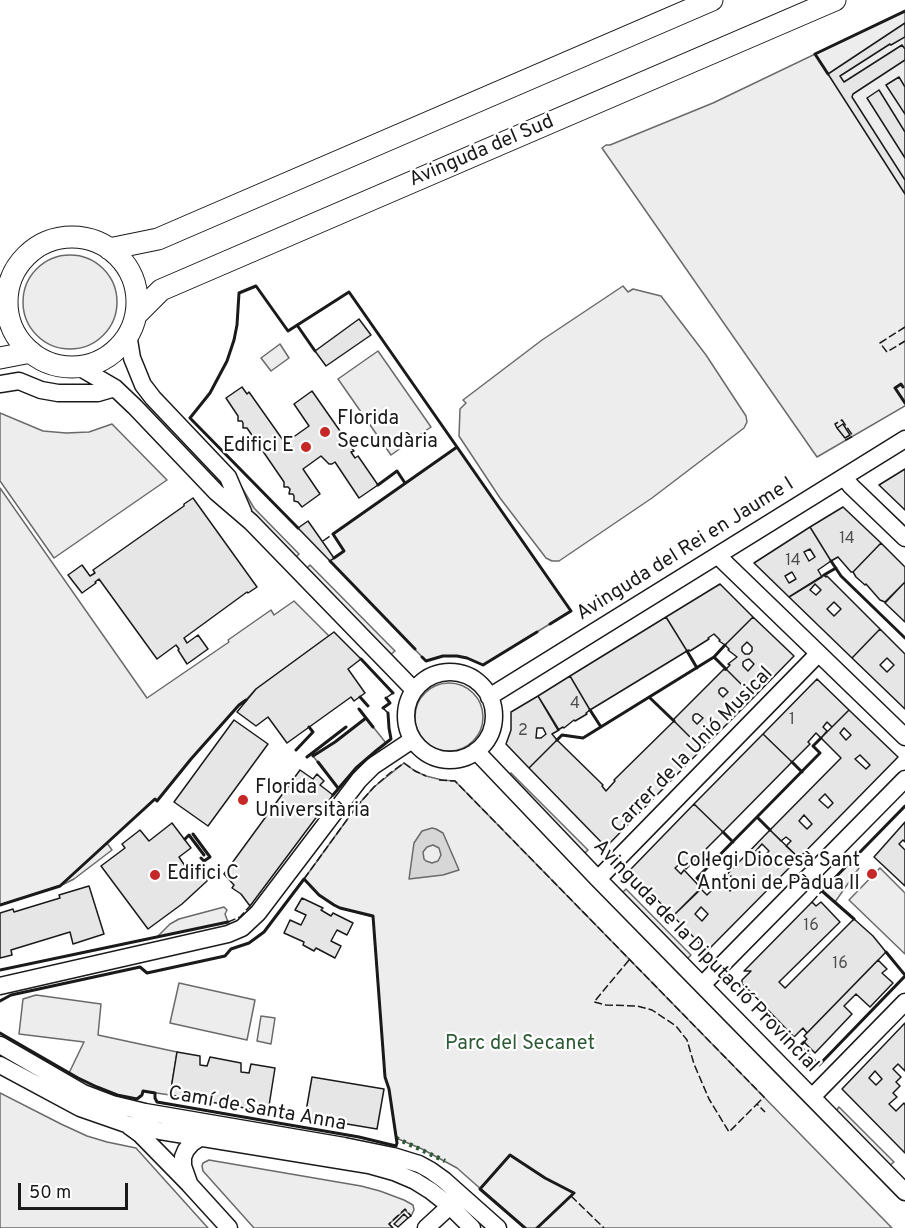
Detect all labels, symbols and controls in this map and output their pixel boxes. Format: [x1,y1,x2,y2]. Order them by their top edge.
street label: Avinguda del Sud [406,111,558,193]
place label: Florida Secundària [337,408,438,455]
marker: Florida Secundària [318,425,332,439]
place label: Edifici E [223,435,294,459]
marker: Edifici E [299,440,313,454]
street label: Avinguda del Rei en Jaume I [573,473,799,627]
house number: 14 [839,530,855,550]
house number: 14 [785,552,801,572]
street label: Carrer de la Unió Musical [607,663,779,839]
house number: 4 [570,695,580,715]
house number: 1 [789,711,795,731]
house number: 2 [518,722,528,742]
place label: Florida Universitària [255,777,370,824]
marker: Florida Universitària [236,793,250,807]
street label: Avinguda de la Diputació Provincial [587,836,823,1078]
place label: Col·legi Diocesà Sant Antoni de Pàdua II [677,850,860,897]
place label: Edifici C [167,863,239,887]
marker: Col·legi Diocesà Sant Antoni de Pàdua II [865,867,879,881]
marker: Edifici C [148,868,162,882]
house number: 16 [803,917,819,937]
house number: 16 [832,955,848,975]
park label: Parc del Secanet [445,1033,595,1057]
street label: Camí de Santa Anna [166,1083,348,1137]
scale bar [21,1171,130,1209]
text: 50 m [29,1182,71,1205]

